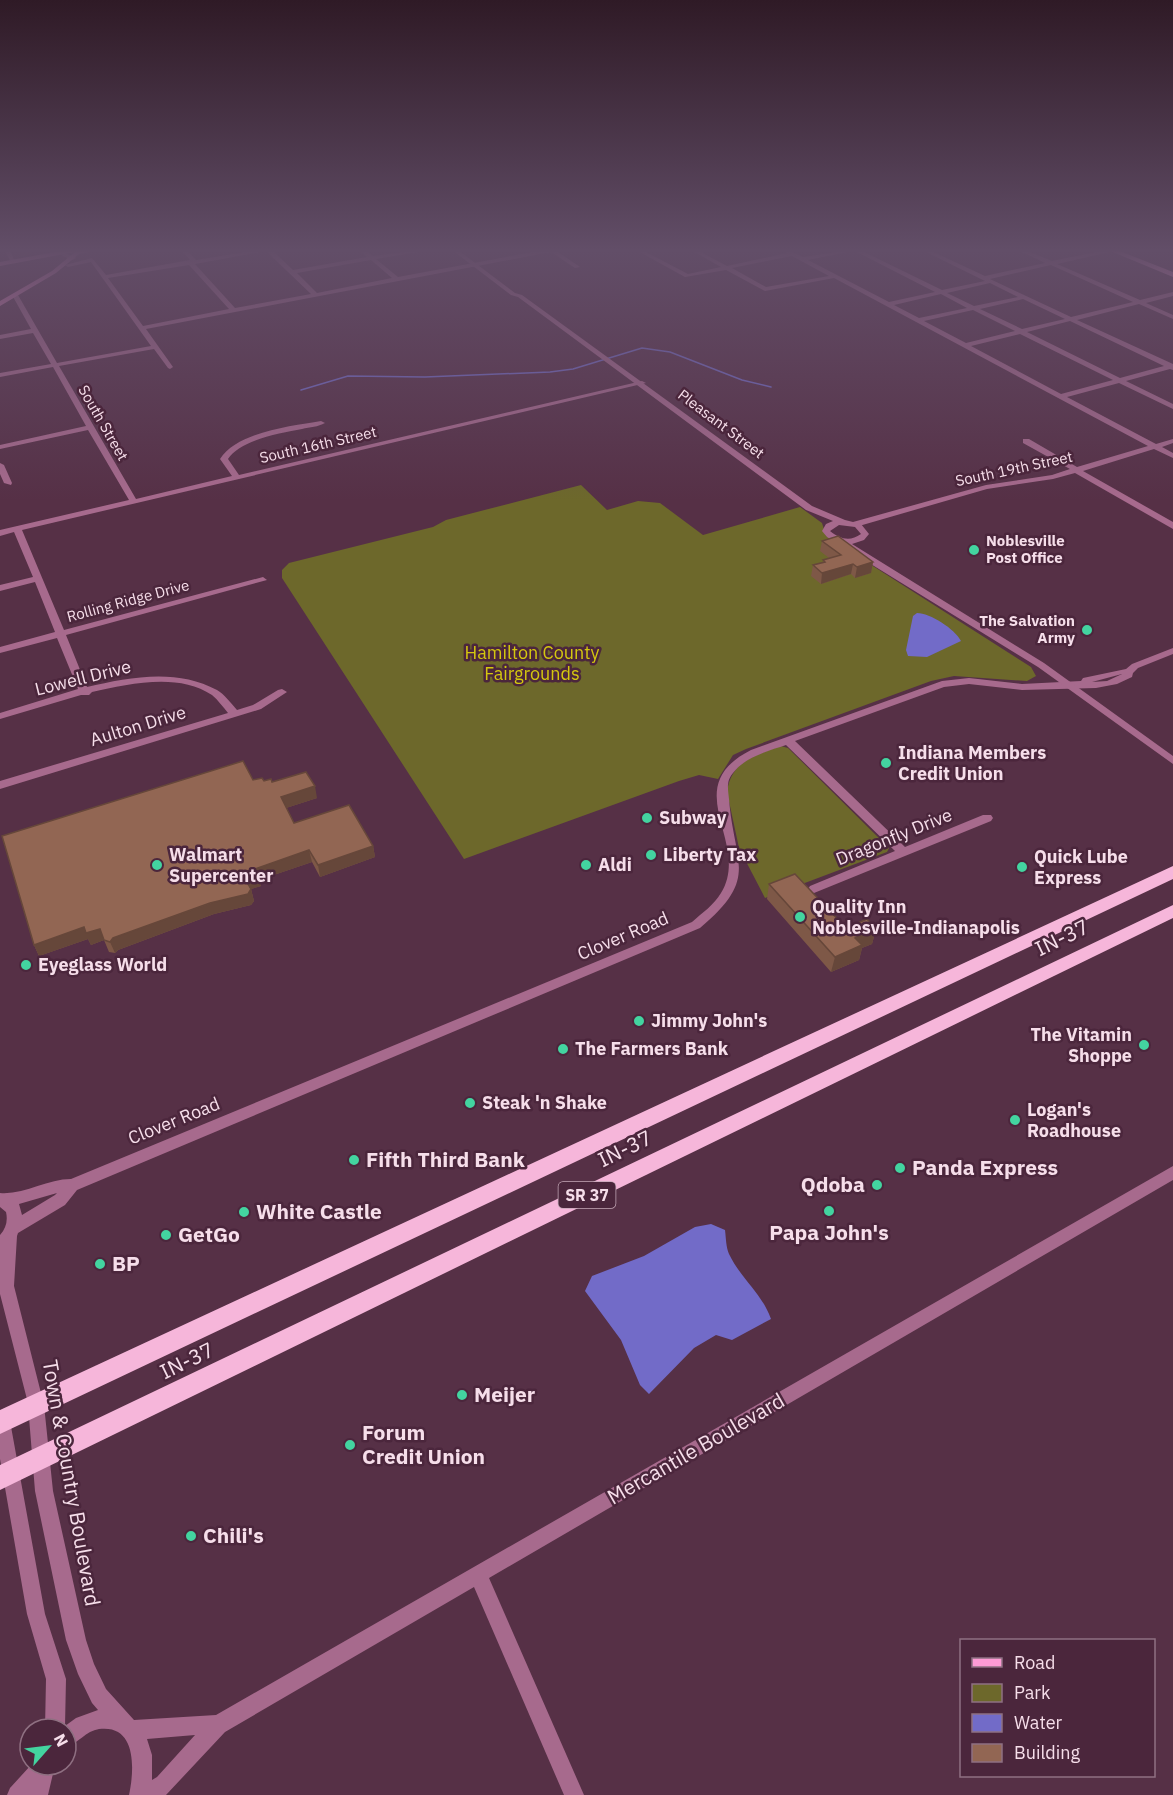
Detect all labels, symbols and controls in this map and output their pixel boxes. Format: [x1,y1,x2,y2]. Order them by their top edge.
street label: South Street [74,382,133,464]
street label: Pleasant Street [674,385,768,462]
street label: South 16th Street [258,422,378,467]
street label: South 19th Street [954,447,1074,490]
place label: Noblesville Post Office [986,531,1065,567]
marker: Noblesville Post Office [967,543,981,557]
street label: Rolling Ridge Drive [65,575,191,626]
place label: The Salvation Army [979,611,1075,647]
marker: The Salvation Army [1080,623,1094,637]
park label: Hamilton County Fairgrounds [464,641,600,685]
street label: Lowell Drive [32,654,133,701]
street label: Aulton Drive [87,700,189,751]
place label: Indiana Members Credit Union [898,741,1046,785]
marker: Indiana Members Credit Union [879,756,893,770]
street label: Dragonfly Drive [832,803,955,870]
place label: Subway [659,806,727,829]
marker: Subway [640,811,654,825]
place label: Walmart Supercenter [169,843,273,887]
place label: Liberty Tax [663,843,756,866]
place label: Quick Lube Express [1034,845,1128,889]
marker: Liberty Tax [644,848,658,862]
place label: Aldi [598,853,632,876]
marker: Walmart Supercenter [150,858,164,872]
marker: Aldi [579,858,593,872]
marker: Quick Lube Express [1015,860,1029,874]
place label: Quality Inn Noblesville-Indianapolis [812,895,1020,939]
street label: Clover Road [574,906,672,965]
marker: Quality Inn Noblesville-Indianapolis [793,910,807,924]
street label: IN-37 [1030,912,1093,962]
place label: Eyeglass World [38,953,167,976]
marker: Eyeglass World [19,958,33,972]
place label: Jimmy John's [651,1009,767,1032]
marker: Jimmy John's [632,1014,646,1028]
place label: The Vitamin Shoppe [1030,1023,1132,1067]
place label: The Farmers Bank [575,1037,729,1060]
marker: The Vitamin Shoppe [1137,1038,1151,1052]
marker: The Farmers Bank [556,1042,570,1056]
place label: Steak 'n Shake [482,1091,607,1114]
street label: Clover Road [125,1092,223,1149]
marker: Steak 'n Shake [463,1096,477,1110]
place label: Logan's Roadhouse [1027,1098,1121,1142]
marker: Logan's Roadhouse [1008,1113,1022,1127]
street label: IN-37 [593,1123,656,1173]
place label: Fifth Third Bank [366,1145,526,1173]
marker: Fifth Third Bank [347,1153,361,1167]
place label: Panda Express [912,1153,1058,1181]
marker: Panda Express [893,1161,907,1175]
place label: Qdoba [801,1170,865,1198]
marker: Qdoba [870,1178,884,1192]
road number: SR 37 [558,1182,616,1208]
place label: White Castle [256,1197,382,1225]
marker: Papa John's [822,1204,836,1218]
marker: White Castle [237,1205,251,1219]
place label: Papa John's [769,1218,889,1246]
place label: GetGo [178,1220,240,1248]
marker: GetGo [159,1228,173,1242]
place label: BP [112,1249,140,1277]
marker: BP [93,1257,107,1271]
street label: IN-37 [155,1335,218,1385]
street label: Town & Country Boulevard [37,1357,107,1608]
place label: Meijer [474,1380,536,1408]
street label: Mercantile Boulevard [602,1386,789,1510]
marker: Meijer [455,1388,469,1402]
place label: Forum Credit Union [362,1418,485,1470]
marker: Forum Credit Union [343,1438,357,1452]
place label: Chili's [203,1521,264,1549]
marker: Chili's [184,1529,198,1543]
legend [960,1639,1155,1777]
text: Road [1014,1651,1055,1674]
text: Park [1014,1681,1051,1704]
text: Water [1014,1711,1063,1734]
north arrow [18,1717,78,1777]
text: N [50,1730,73,1750]
text: Building [1014,1741,1081,1764]

